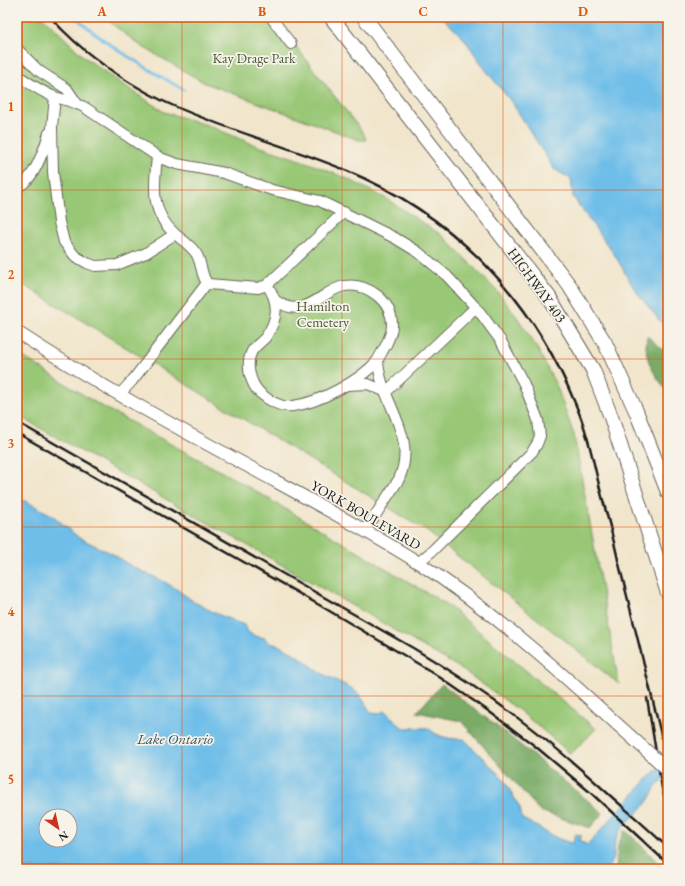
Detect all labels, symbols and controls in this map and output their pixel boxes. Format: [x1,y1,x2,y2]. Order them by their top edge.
text: A [96,3,107,20]
text: B [258,3,266,20]
text: C [418,3,428,20]
text: D [578,3,588,20]
park label: Kay Drage Park [213,49,296,67]
text: 1 [8,98,15,115]
street label: HIGHWAY 403 [504,244,570,326]
text: 2 [8,266,15,283]
park label: Hamilton Cemetery [296,297,350,331]
text: 3 [8,435,15,452]
street label: YORK BOULEVARD [308,476,425,554]
text: 4 [8,603,15,620]
water label: Lake Ontario [136,729,213,748]
text: 5 [8,771,14,788]
north arrow [38,808,78,848]
text: N [56,828,71,845]

